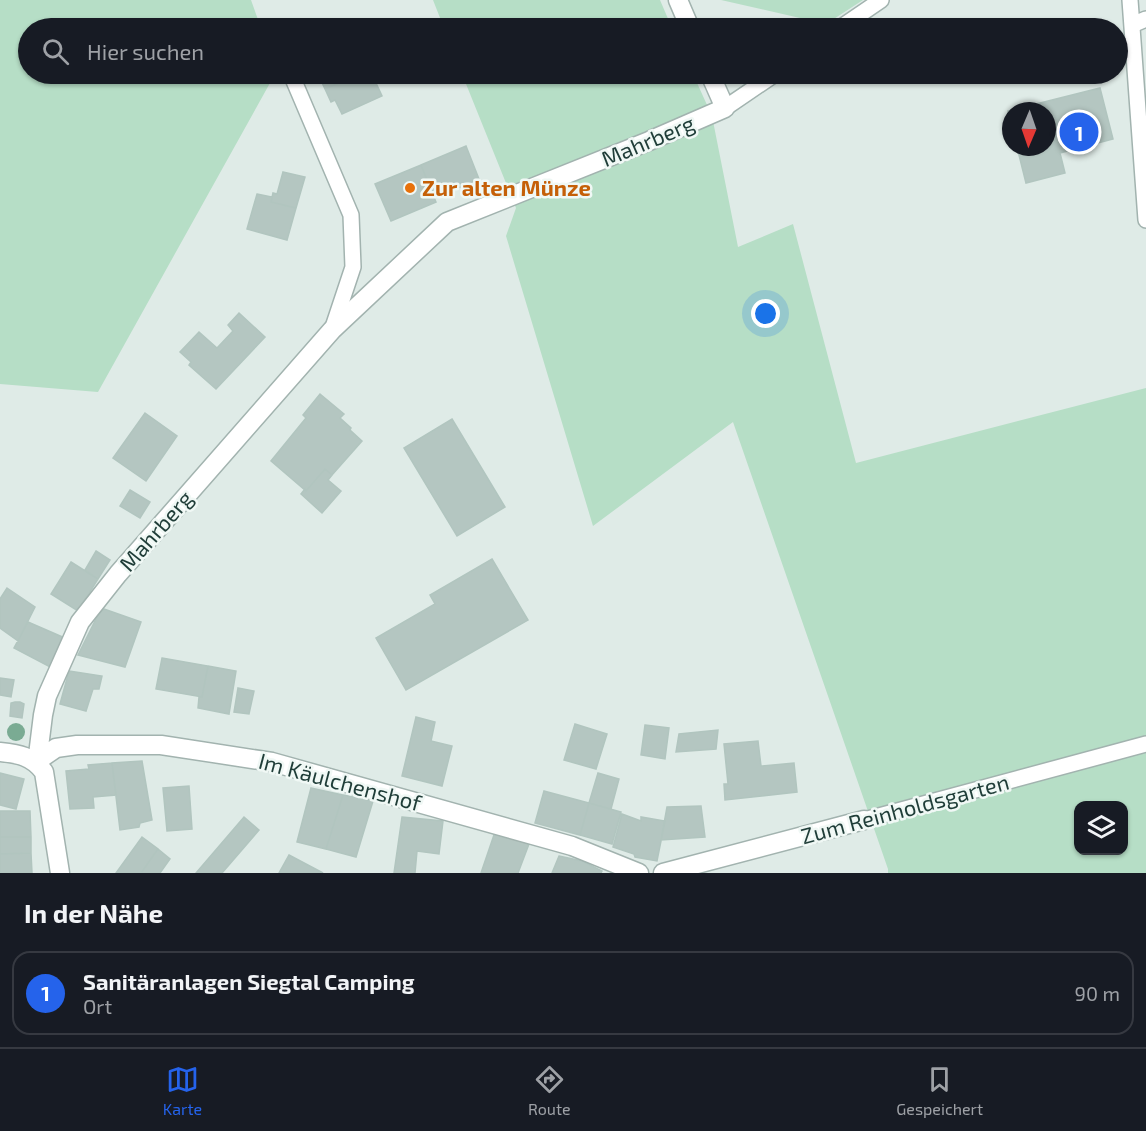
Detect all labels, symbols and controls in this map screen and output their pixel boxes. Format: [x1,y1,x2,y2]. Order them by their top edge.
search box [18,18,1128,84]
icon: search [39,35,72,68]
text: Hier suchen [87,38,204,64]
north arrow [1002,102,1056,156]
street label: Mahrberg [597,109,698,171]
pin: 1 [1060,110,1098,154]
place label: Zur alten Münze [422,174,591,200]
marker: Zur alten Münze [403,181,417,195]
your location [751,299,780,328]
street label: Mahrberg [113,485,197,576]
street label: Im Käulchenshof [256,747,425,815]
street label: Zum Reinholdsgarten [798,768,1012,848]
map controls [1074,801,1128,855]
button: layers [1074,801,1128,855]
text: In der Nähe [24,897,163,928]
text: Sanitäranlagen Siegtal Camping [83,968,415,994]
text: 1 [41,981,50,1005]
text: 90 m [1075,981,1120,1005]
text: Ort [83,994,112,1018]
tab: Karte [163,1063,202,1118]
tab: Route [528,1063,571,1118]
tab: Gespeichert [896,1063,983,1118]

